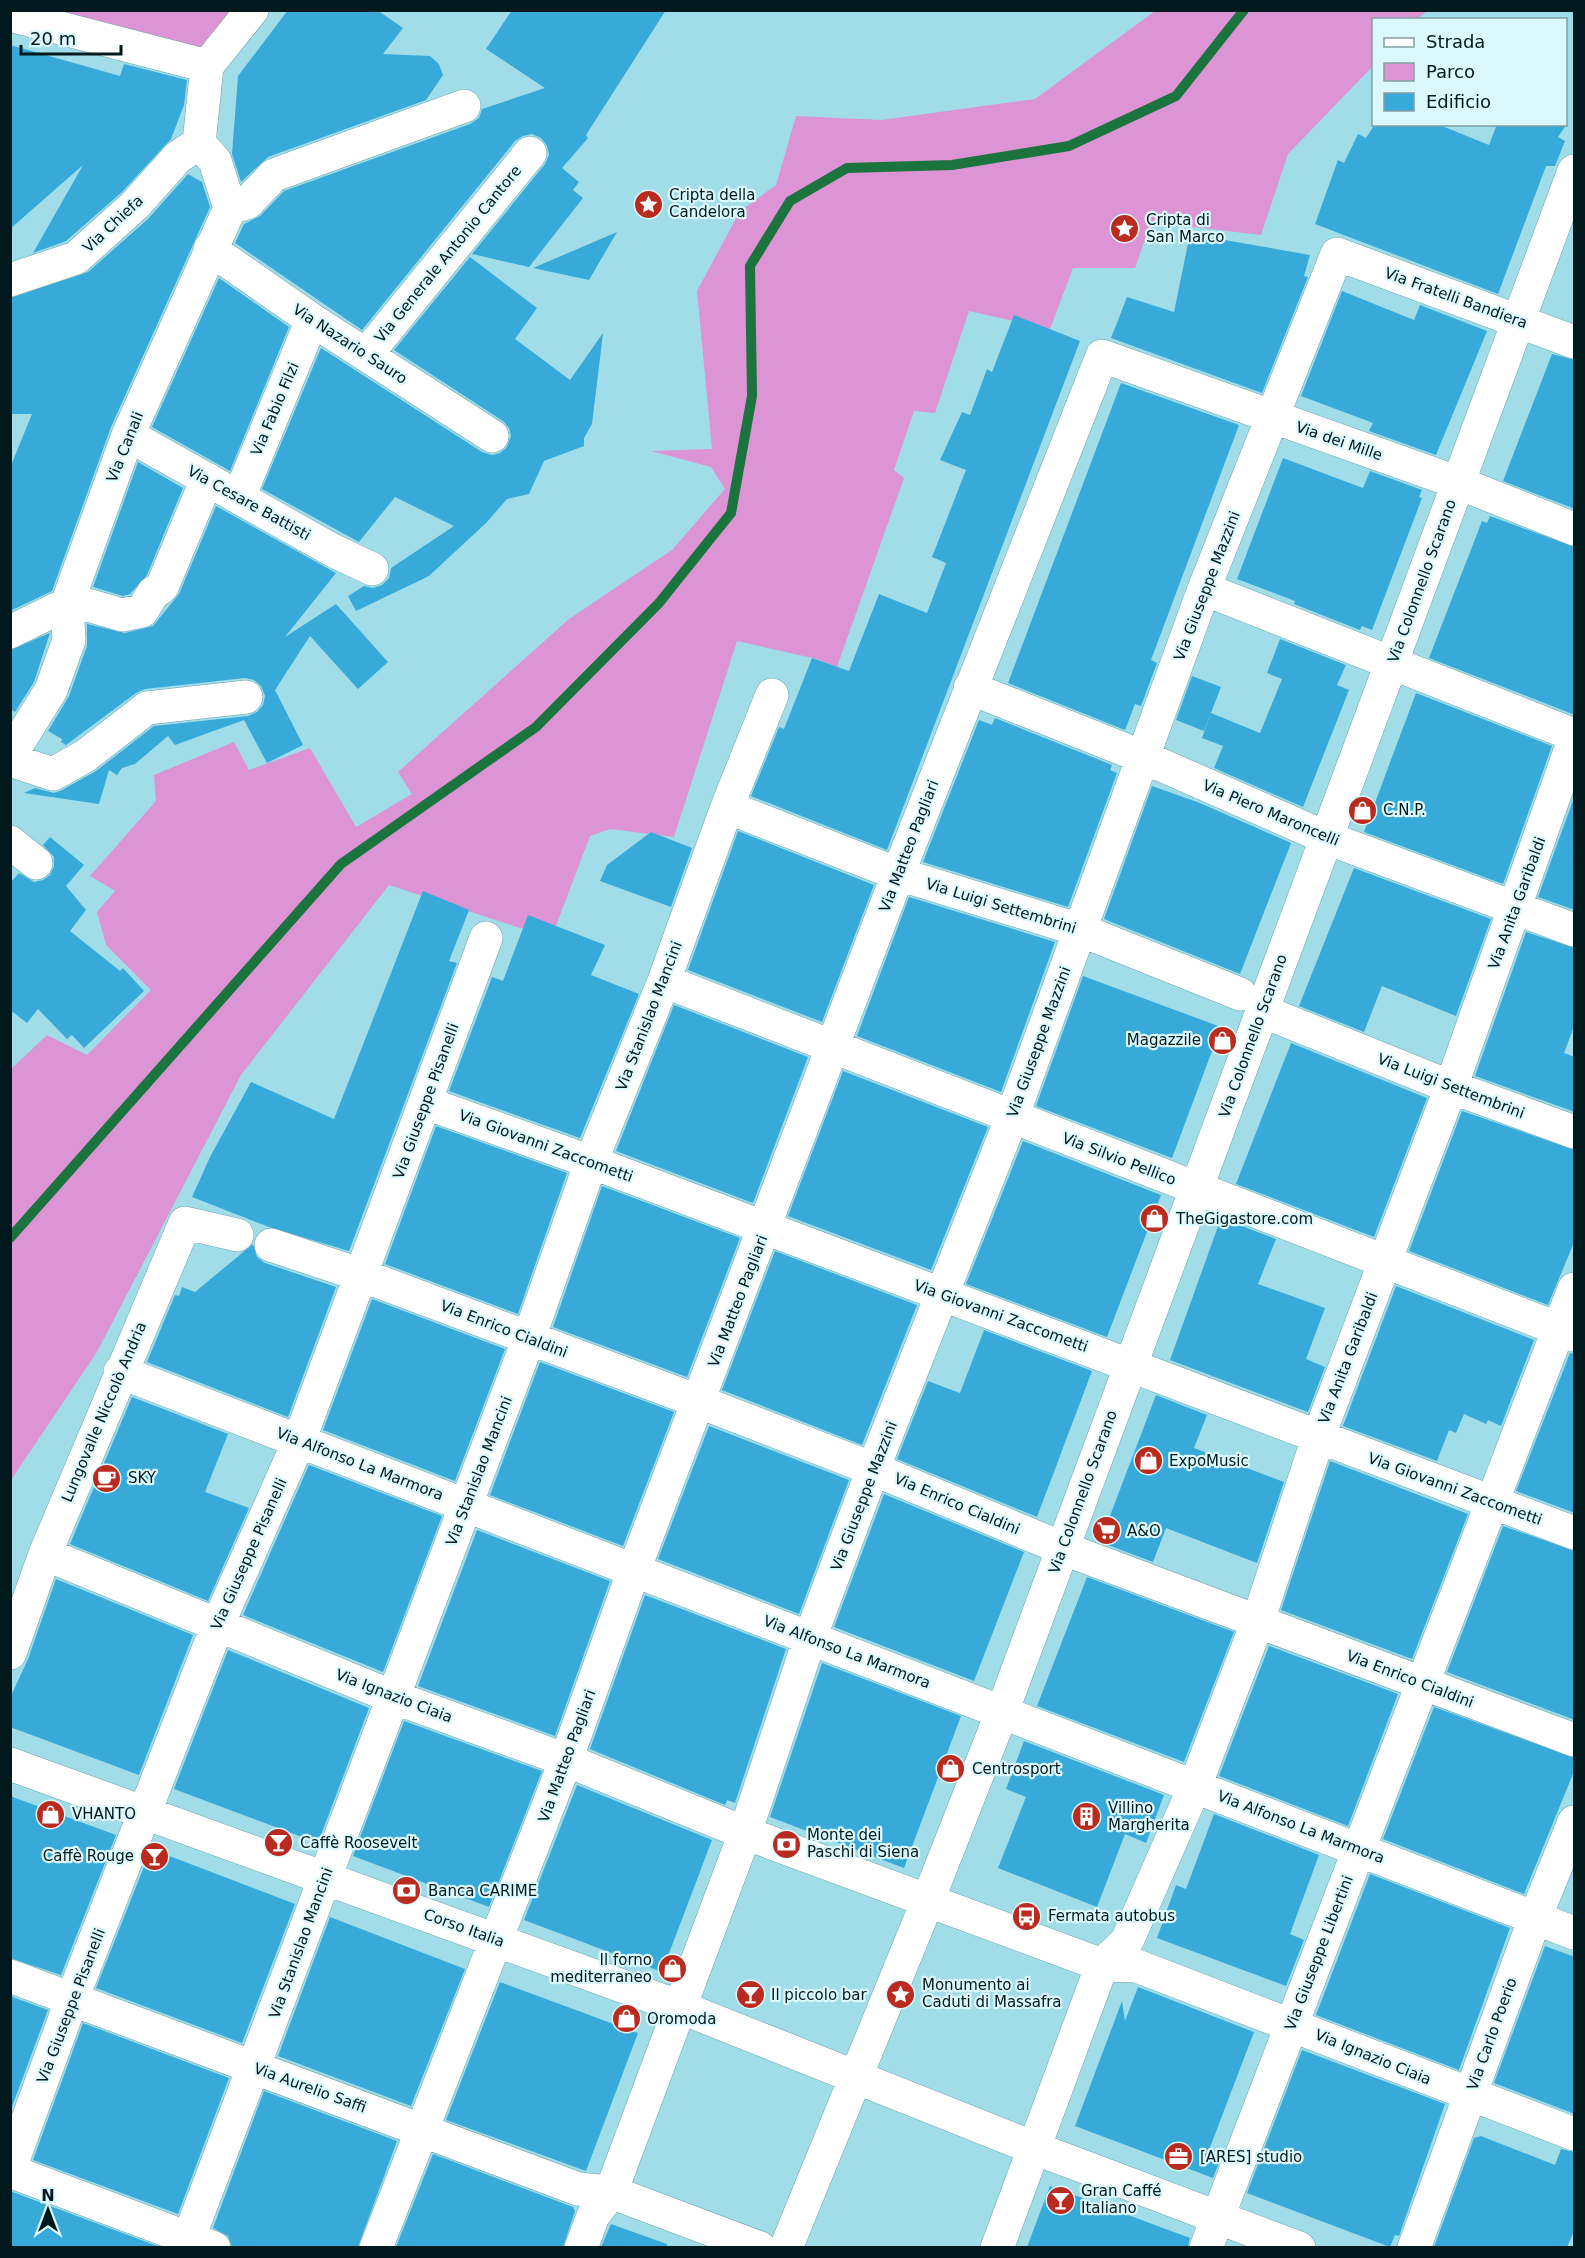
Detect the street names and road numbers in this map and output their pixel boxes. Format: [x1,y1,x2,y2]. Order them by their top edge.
street label: Via Generale Antonio Cantore [371,162,525,346]
street label: Via Chiefa [79,192,147,256]
street label: Via Fratelli Bandiera [1382,264,1530,332]
street label: Via Nazario Sauro [289,300,411,388]
street label: Via Fabio Filzi [247,359,303,459]
street label: Via Canali [103,409,147,485]
street label: Via dei Mille [1293,418,1385,464]
street label: Via Cesare Battisti [184,462,314,544]
street label: Via Colonnello Scarano [1384,497,1460,665]
street label: Via Giuseppe Mazzini [1170,508,1244,664]
street label: Via Piero Maroncelli [1200,776,1342,850]
street label: Via Matteo Pagliari [875,777,943,915]
street label: Via Anita Garibaldi [1485,834,1549,972]
street label: Via Luigi Settembrini [924,875,1078,937]
street label: Via Stanislao Mancini [612,938,686,1094]
street label: Via Colonnello Scarano [1215,952,1291,1120]
street label: Via Giuseppe Mazzini [1003,964,1075,1120]
street label: Via Giuseppe Pisanelli [389,1021,463,1181]
street label: Via Luigi Settembrini [1375,1050,1527,1122]
street label: Via Giovanni Zaccometti [456,1106,636,1186]
street label: Via Silvio Pellico [1059,1129,1179,1189]
street label: Via Matteo Pagliari [704,1232,772,1370]
street label: Via Giovanni Zaccometti [911,1276,1091,1356]
street label: Via Anita Garibaldi [1315,1290,1381,1426]
street label: Via Enrico Cialdini [438,1296,570,1362]
street label: Lungovalle Niccolò Andria [58,1319,150,1505]
street label: Via Stanislao Mancini [442,1393,516,1549]
street label: Via Colonnello Scarano [1045,1408,1121,1576]
street label: Via Giuseppe Mazzini [827,1418,901,1574]
street label: Via Alfonso La Marmora [274,1424,446,1504]
street label: Via Giovanni Zaccometti [1365,1449,1545,1529]
street label: Via Enrico Cialdini [891,1469,1023,1539]
street label: Via Giuseppe Pisanelli [207,1475,291,1633]
street label: Via Alfonso La Marmora [761,1612,933,1692]
street label: Via Enrico Cialdini [1344,1646,1476,1712]
street label: Via Ignazio Ciaia [333,1665,455,1727]
street label: Via Matteo Pagliari [535,1687,599,1825]
street label: Via Alfonso La Marmora [1215,1787,1387,1867]
street label: Via Stanislao Mancini [265,1865,337,2021]
street label: Via Giuseppe Libertini [1281,1873,1357,2033]
street label: Corso Italia [421,1905,507,1951]
street label: Via Giuseppe Pisanelli [33,1926,109,2086]
street label: Via Carlo Poerio [1463,1975,1521,2093]
street label: Via Ignazio Ciaia [1312,2025,1434,2089]
street label: Via Aurelio Saffi [251,2059,369,2117]

